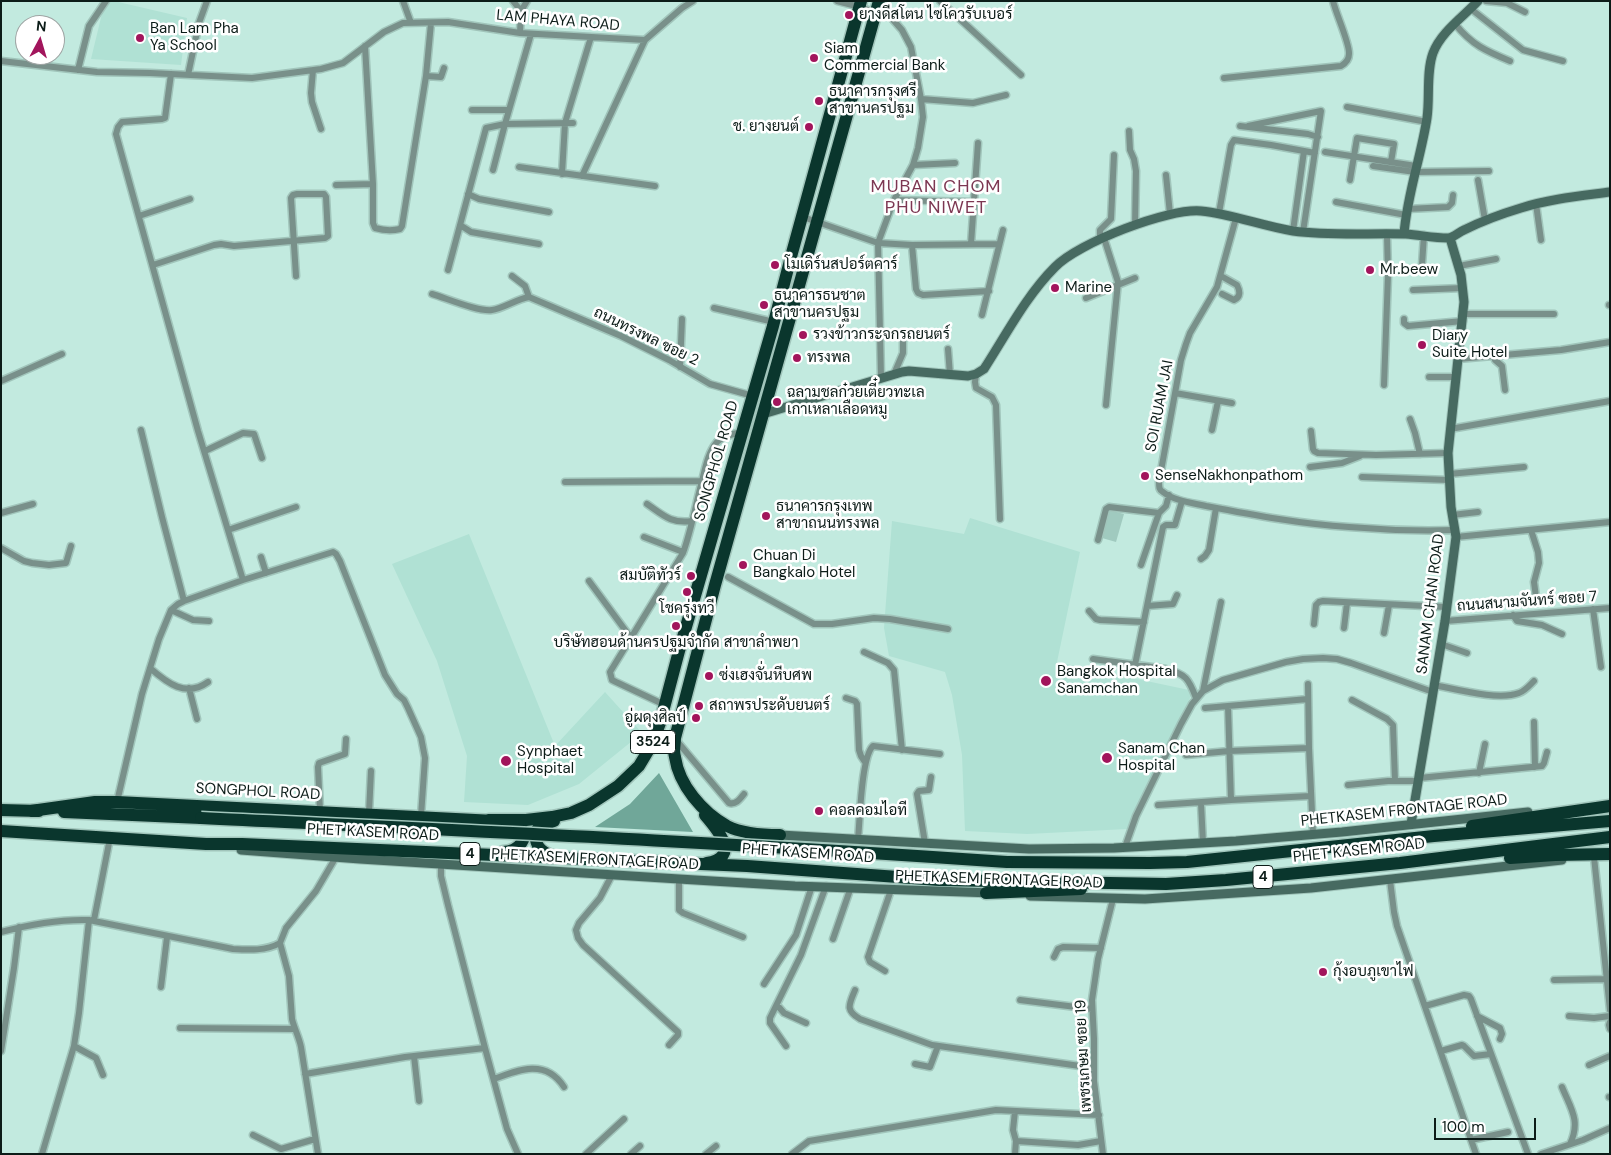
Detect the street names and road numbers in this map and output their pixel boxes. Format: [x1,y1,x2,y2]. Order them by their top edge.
street label: LAM PHAYA ROAD [496,7,620,35]
street label: ถนนทรงพล ซอย 2 [591,304,701,370]
street label: SOI RUAM JAI [1142,359,1178,453]
street label: SONGPHOL ROAD [691,399,743,523]
street label: SANAM CHAN ROAD [1413,533,1449,675]
street label: ถนนสนามจันทร์ ซอย 7 [1456,588,1598,616]
road number: 3524 [630,730,676,754]
street label: SONGPHOL ROAD [195,780,321,804]
street label: PHETKASEM FRONTAGE ROAD [1300,791,1508,831]
street label: PHET KASEM ROAD [306,821,440,845]
street label: PHET KASEM ROAD [1292,835,1426,867]
street label: PHET KASEM ROAD [741,840,875,868]
road number: 4 [460,842,480,866]
street label: PHETKASEM FRONTAGE ROAD [491,846,699,874]
road number: 4 [1253,866,1273,889]
street label: PHETKASEM FRONTAGE ROAD [895,867,1103,893]
street label: เพชรเกษม ซอย 19 [1072,999,1096,1113]

